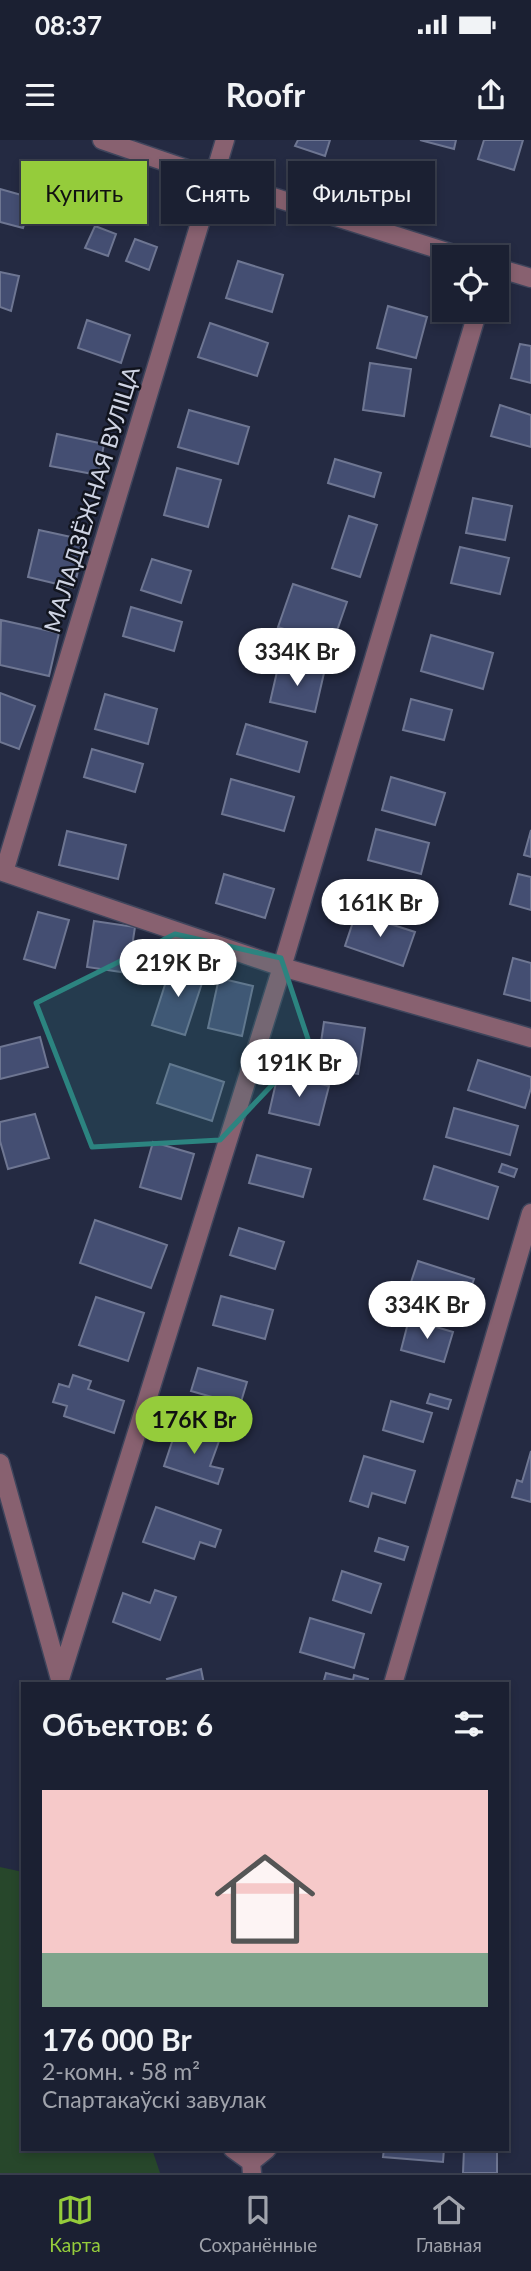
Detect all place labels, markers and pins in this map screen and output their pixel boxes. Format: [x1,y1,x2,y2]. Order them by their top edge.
pin: 334K Br [232,629,362,688]
pin: 161K Br [315,880,445,939]
pin: 219K Br [113,940,243,999]
pin: 191K Br [234,1040,364,1099]
pin: 334K Br [362,1282,492,1341]
pin: 176K Br [129,1396,259,1456]

